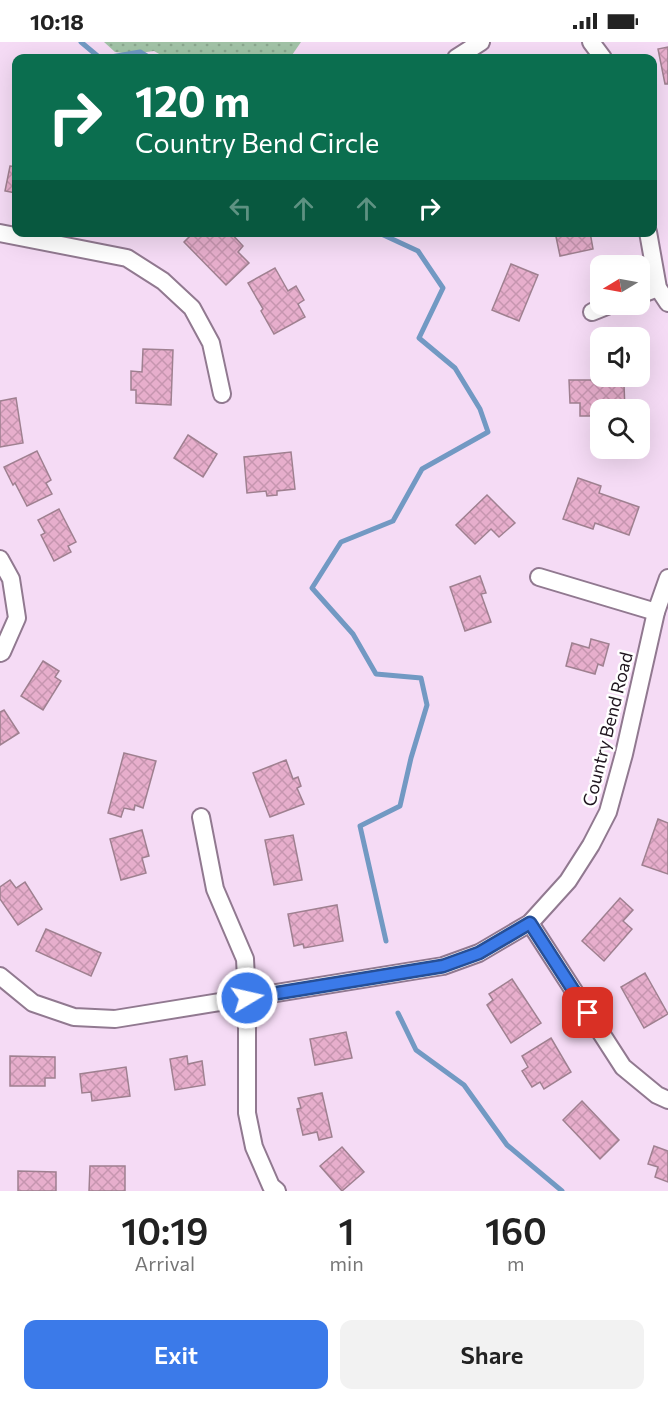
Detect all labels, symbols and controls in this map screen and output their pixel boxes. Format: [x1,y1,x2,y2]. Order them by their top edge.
text: 10:18 [30,8,84,35]
text: 120 m [135,74,250,126]
icon: right [36,78,114,156]
text: Country Bend Circle [135,126,379,159]
icon: left [224,192,257,225]
icon: ahead [287,192,320,225]
icon: ahead [350,192,383,225]
icon: right [413,192,446,225]
north arrow [590,255,650,315]
map controls [590,255,650,459]
button: sound [590,327,650,387]
button: search [590,399,650,459]
street label: Country Bend Road [577,650,637,808]
position arrow [215,966,279,1030]
pin [562,987,613,1038]
icon: arrive [571,996,604,1029]
text: 10:19 [121,1208,208,1252]
text: 1 [339,1208,355,1252]
text: 160 [485,1208,547,1252]
text: Arrival [135,1251,195,1275]
text: min [330,1251,364,1275]
text: m [507,1251,525,1275]
button: Exit [24,1320,328,1389]
button: Share [340,1320,644,1389]

